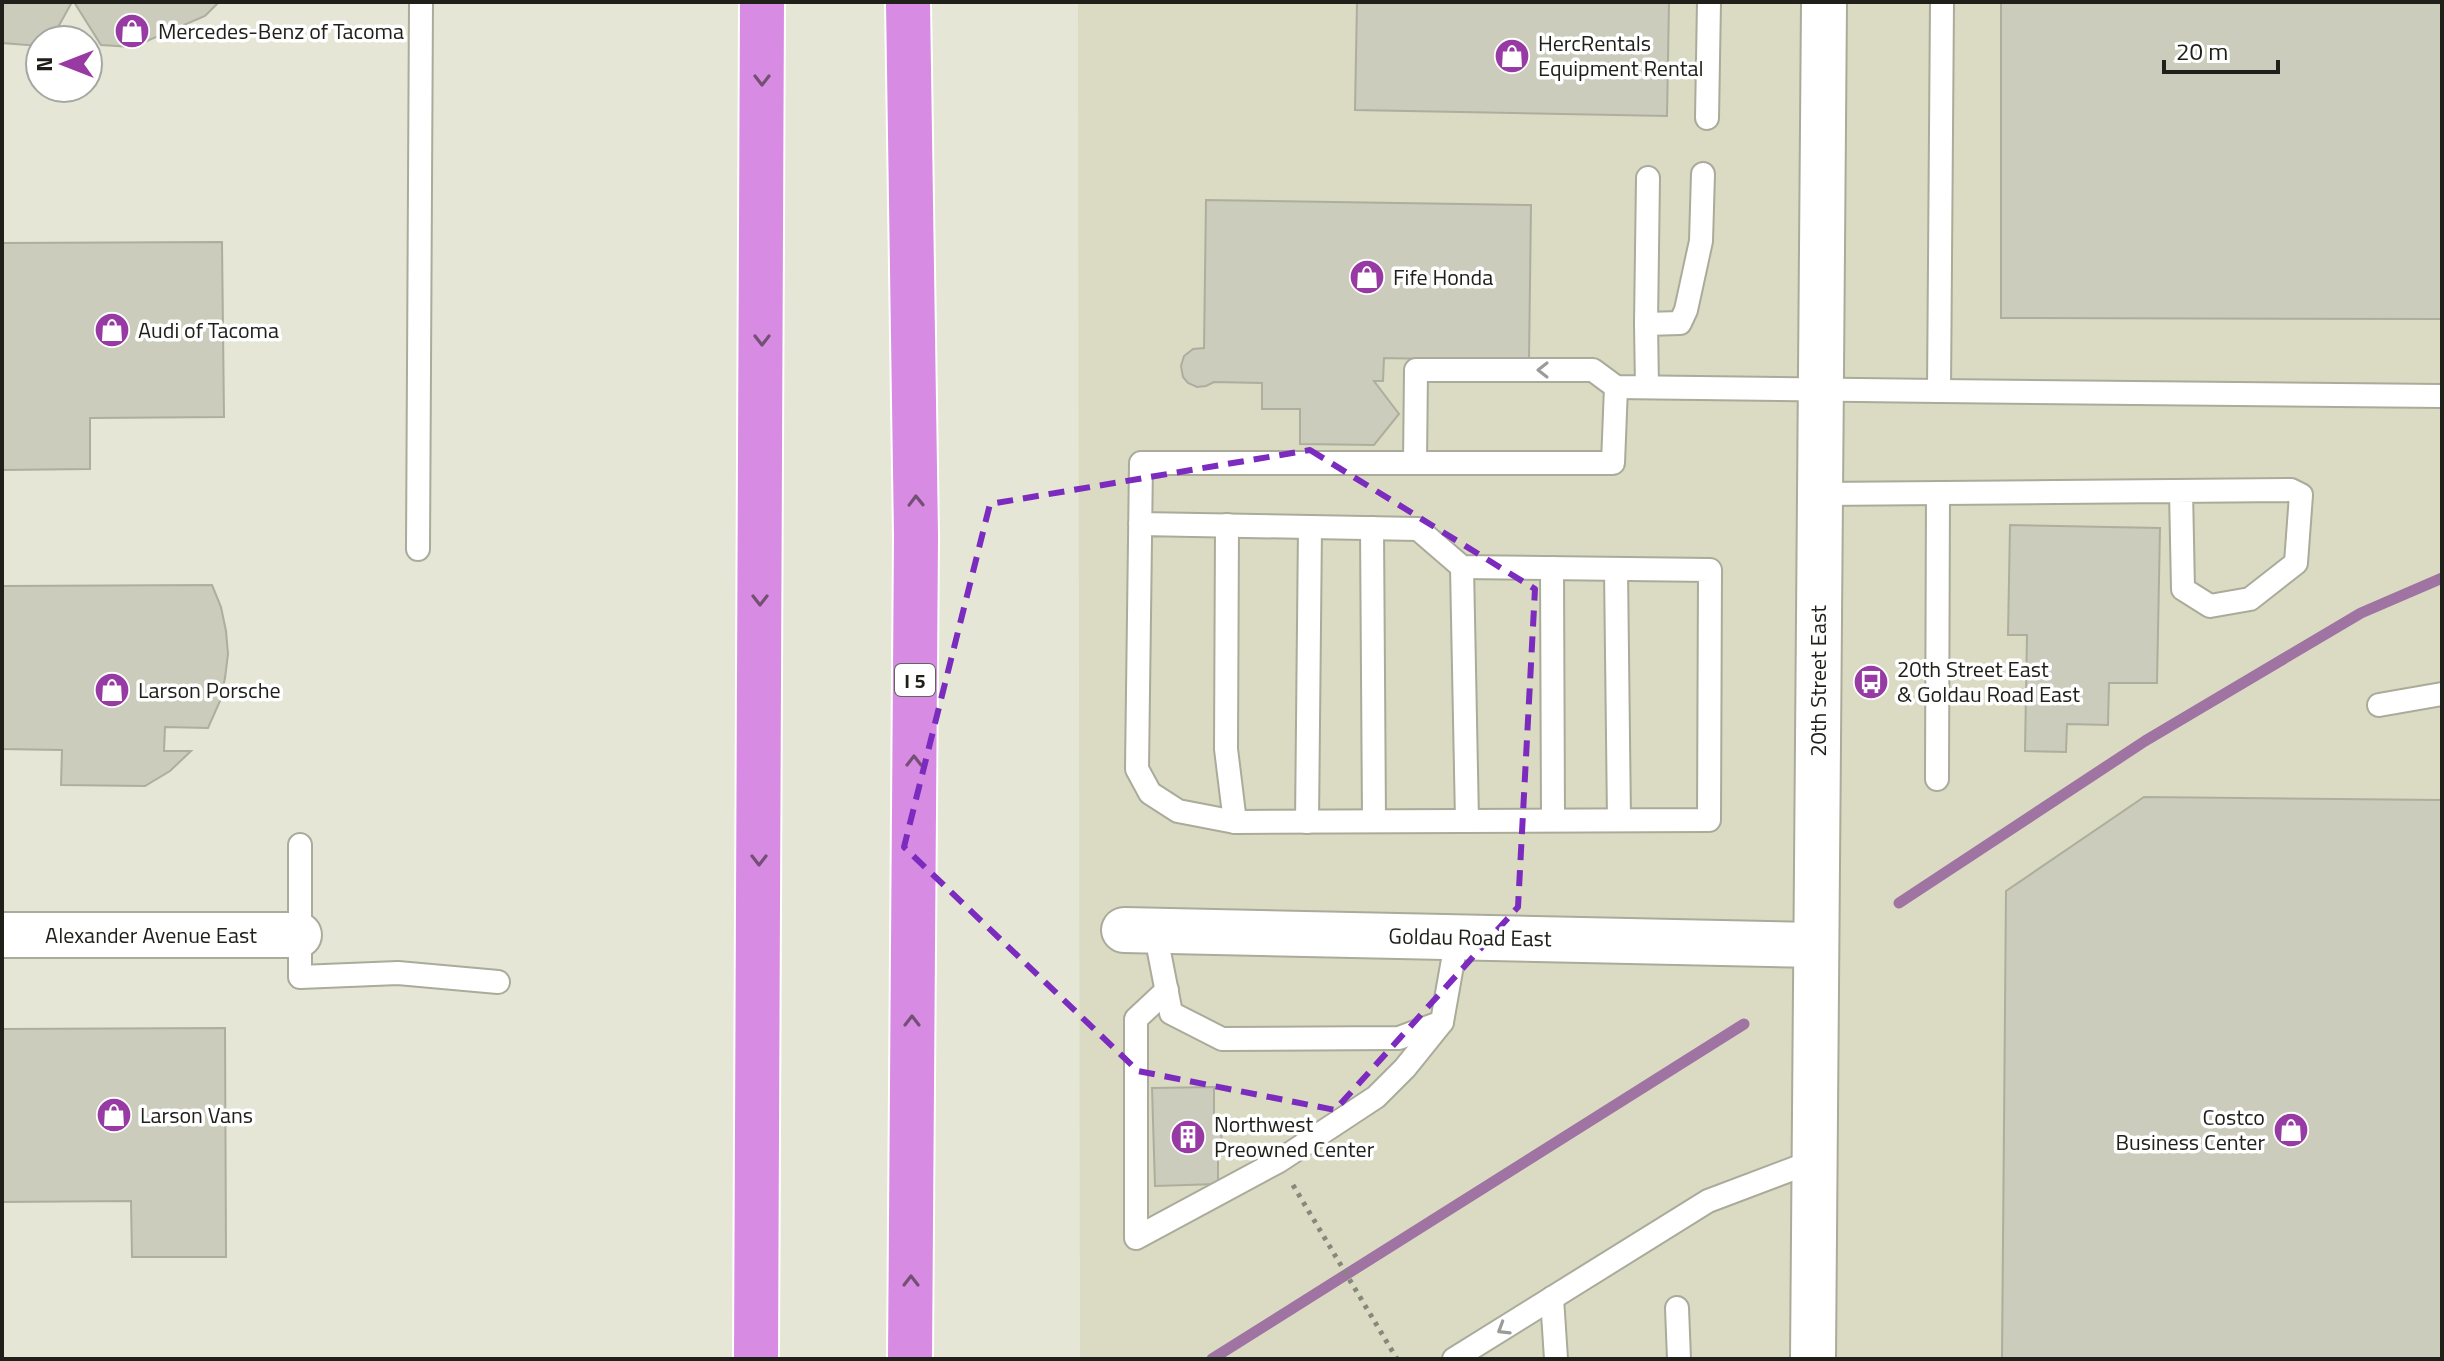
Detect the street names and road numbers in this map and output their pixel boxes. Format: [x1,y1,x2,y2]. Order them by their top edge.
street label: 20th Street East [1801,605,1835,757]
road number: I 5 [895,664,935,696]
street label: Alexander Avenue East [45,918,257,952]
street label: Goldau Road East [1388,919,1552,955]

